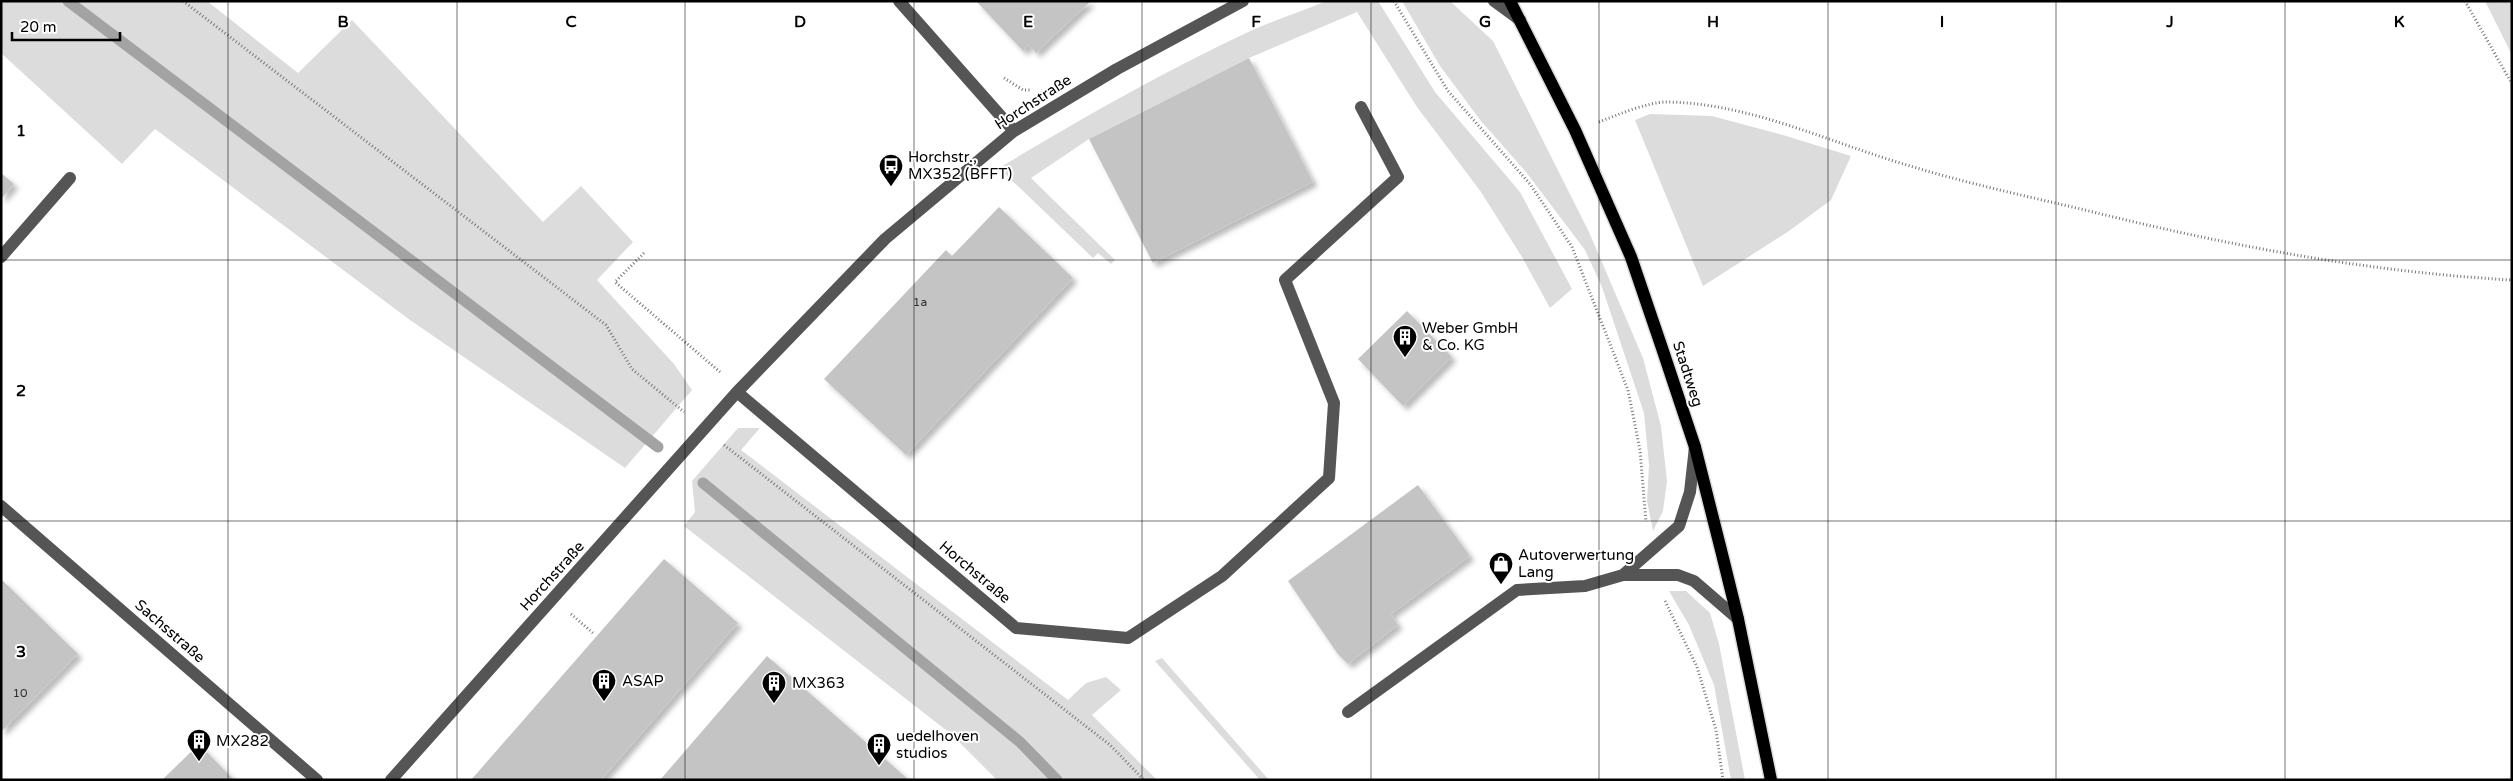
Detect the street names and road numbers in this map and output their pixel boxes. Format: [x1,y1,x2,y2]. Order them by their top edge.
street label: Horchstraße [991,71,1075,133]
street label: Stadtweg [1669,339,1707,409]
street label: Horchstraße [516,537,588,615]
street label: Horchstraße [936,537,1014,607]
street label: Sachsstraße [131,596,209,666]

